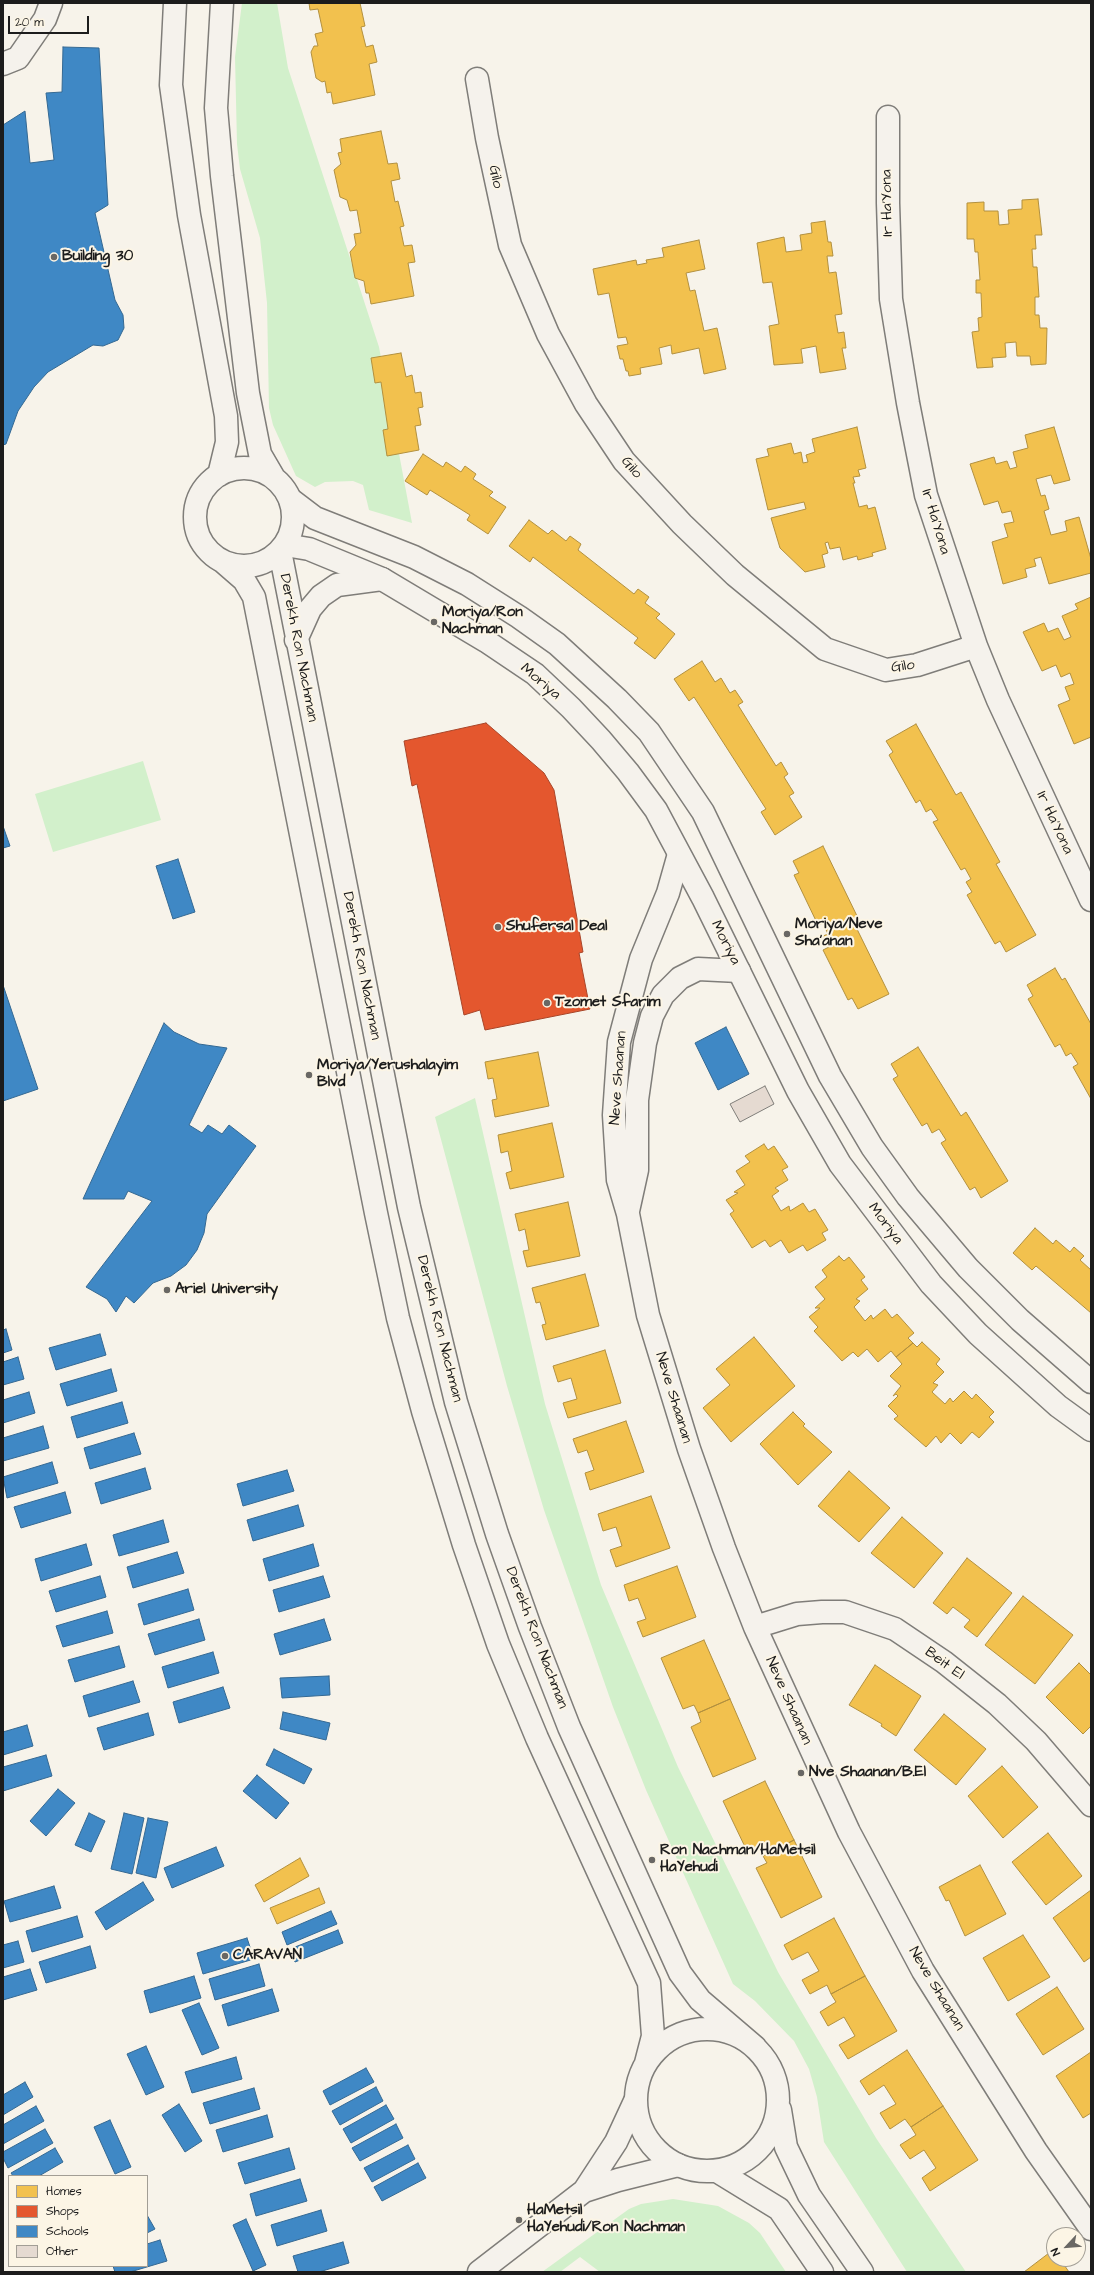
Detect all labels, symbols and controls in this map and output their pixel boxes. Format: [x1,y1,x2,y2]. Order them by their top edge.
scale bar [10,8,91,34]
text: 20 m [15,14,44,31]
street label: Gilo [484,164,506,190]
street label: Ir Ha'Yona [878,169,898,237]
place label: Building 30 [62,248,133,266]
marker: Building 30 [49,252,59,262]
street label: Gilo [617,453,645,483]
street label: Ir Ha'Yona [917,487,953,557]
street label: Derekh Ron Nachman [275,573,321,723]
place label: Moriya/Ron Nachman [442,604,523,639]
marker: Moriya/Ron Nachman [429,617,439,627]
street label: Gilo [890,656,916,678]
street label: Moriya [516,660,564,704]
street label: Ir Ha'Yona [1032,789,1076,857]
street label: Derekh Ron Nachman [338,891,384,1041]
place label: Moriya/Neve Sha'anan [795,916,882,951]
place label: Shufersal Deal [506,918,607,936]
street label: Moriya [706,918,744,968]
marker: Shufersal Deal [493,922,503,932]
marker: Moriya/Neve Sha'anan [782,929,792,939]
place label: Tzomet Sfarim [555,994,660,1012]
marker: Tzomet Sfarim [542,998,552,1008]
street label: Neve Shaanan [607,1030,631,1126]
place label: Moriya/Yerushalayim Blvd [317,1057,458,1092]
marker: Moriya/Yerushalayim Blvd [304,1070,314,1080]
street label: Moriya [864,1200,906,1248]
street label: Derekh Ron Nachman [412,1254,466,1404]
place label: Ariel University [175,1281,278,1299]
marker: Ariel University [162,1285,172,1295]
street label: Neve Shaanan [651,1350,695,1446]
street label: Derekh Ron Nachman [501,1565,571,1711]
street label: Beit El [921,1644,967,1684]
street label: Neve Shaanan [761,1654,815,1748]
place label: Nve Shaanan/B.El [809,1764,926,1782]
marker: Nve Shaanan/B.El [796,1768,806,1778]
place label: Ron Nachman/HaMetsil HaYehudi [660,1842,816,1877]
marker: Ron Nachman/HaMetsil HaYehudi [647,1855,657,1865]
street label: Neve Shaanan [904,1944,968,2034]
place label: CARAVAN [233,1947,302,1965]
marker: CARAVAN [220,1951,230,1961]
legend [8,2175,148,2267]
text: Homes [46,2183,82,2200]
place label: HaMetsil HaYehudi/Ron Nachman [527,2202,685,2237]
text: Shops [46,2203,79,2220]
marker: HaMetsil HaYehudi/Ron Nachman [514,2215,524,2225]
text: Schools [46,2223,89,2240]
north arrow [1046,2227,1086,2267]
text: Other [46,2243,78,2260]
text: N [1047,2246,1064,2258]

